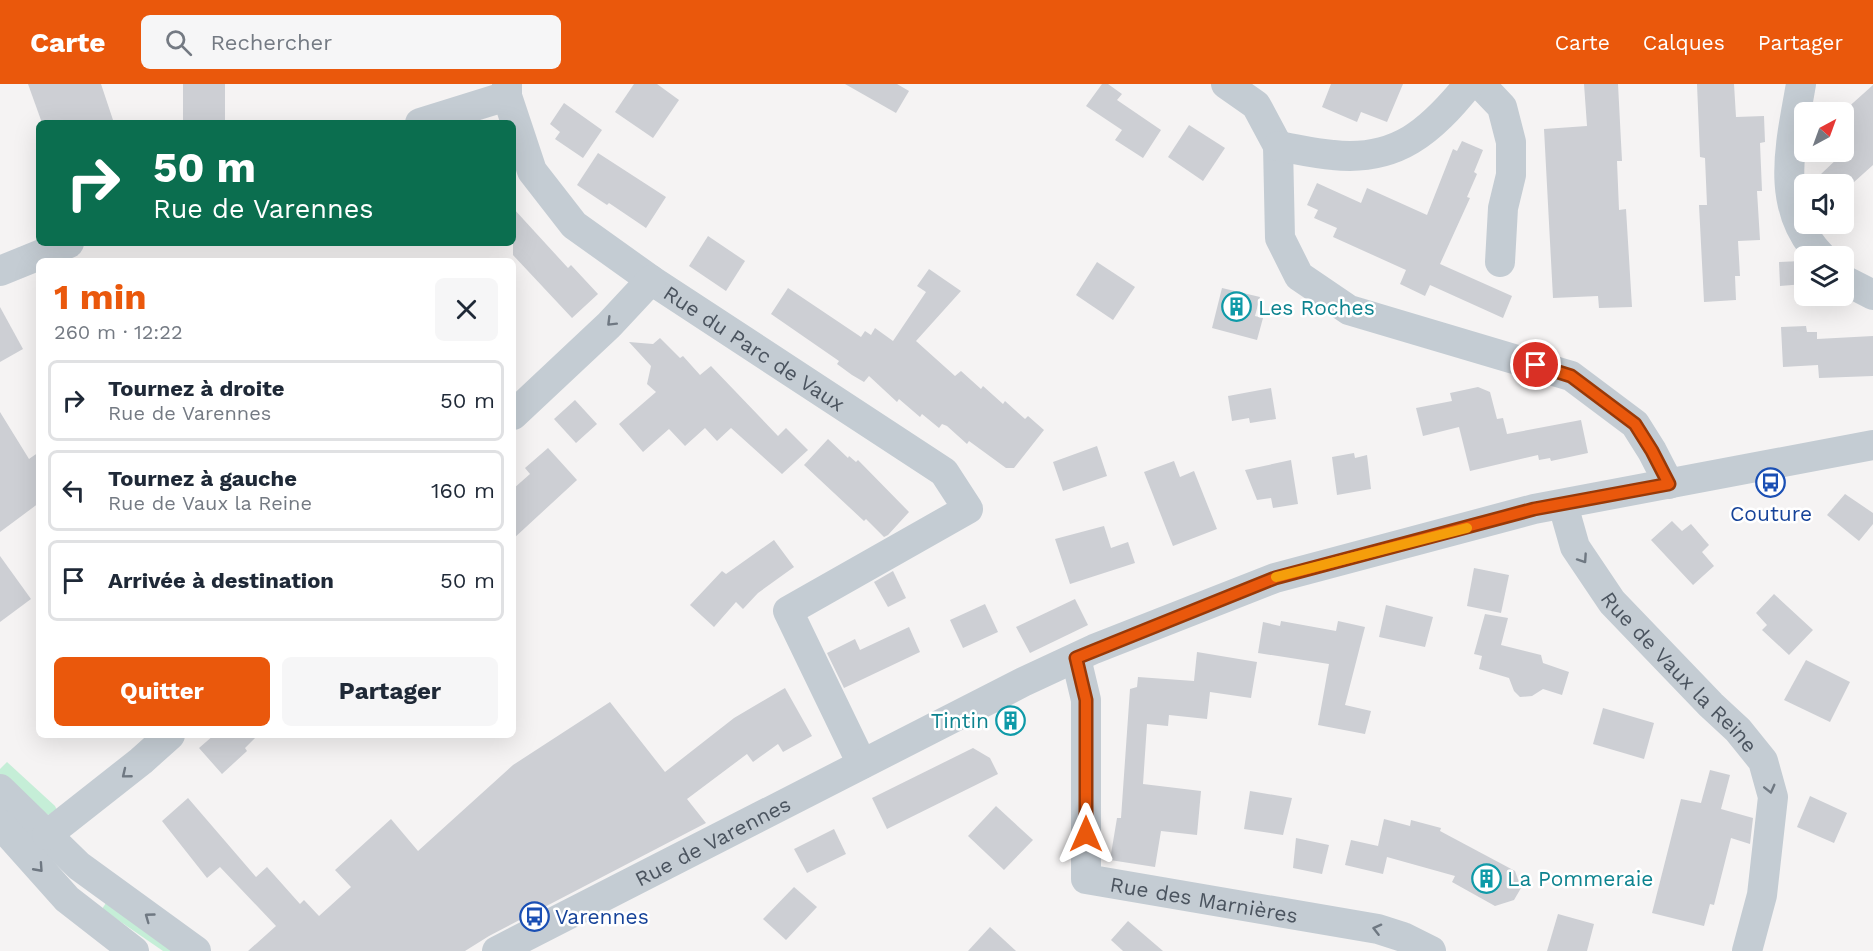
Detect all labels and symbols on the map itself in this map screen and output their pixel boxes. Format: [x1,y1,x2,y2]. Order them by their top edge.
north arrow [1794,102,1854,162]
street label: Rue du Parc de Vaux [659,280,850,416]
building icon: Les Roches [1221,291,1253,323]
place label: Les Roches [1258,295,1375,320]
one-way arrow [607,315,618,326]
pin [1510,339,1561,390]
bus stop icon: Couture [1755,466,1787,498]
place label: Couture [1730,501,1812,526]
one-way arrow [1576,552,1587,563]
street label: Rue de Vaux la Reine [1596,587,1763,757]
building icon: Tintin [994,704,1026,736]
place label: Tintin [931,708,989,733]
one-way arrow [121,766,132,777]
one-way arrow [1763,784,1776,794]
street label: Rue de Varennes [630,791,795,891]
position arrow [1054,802,1118,866]
one-way arrow [32,861,43,871]
building icon: La Pommeraie [1470,862,1502,894]
place label: La Pommeraie [1507,866,1653,891]
street label: Rue des Marnières [1108,871,1300,928]
bus stop icon: Varennes [518,900,550,932]
place label: Varennes [555,904,649,929]
one-way arrow [144,914,155,925]
one-way arrow [1372,924,1382,937]

